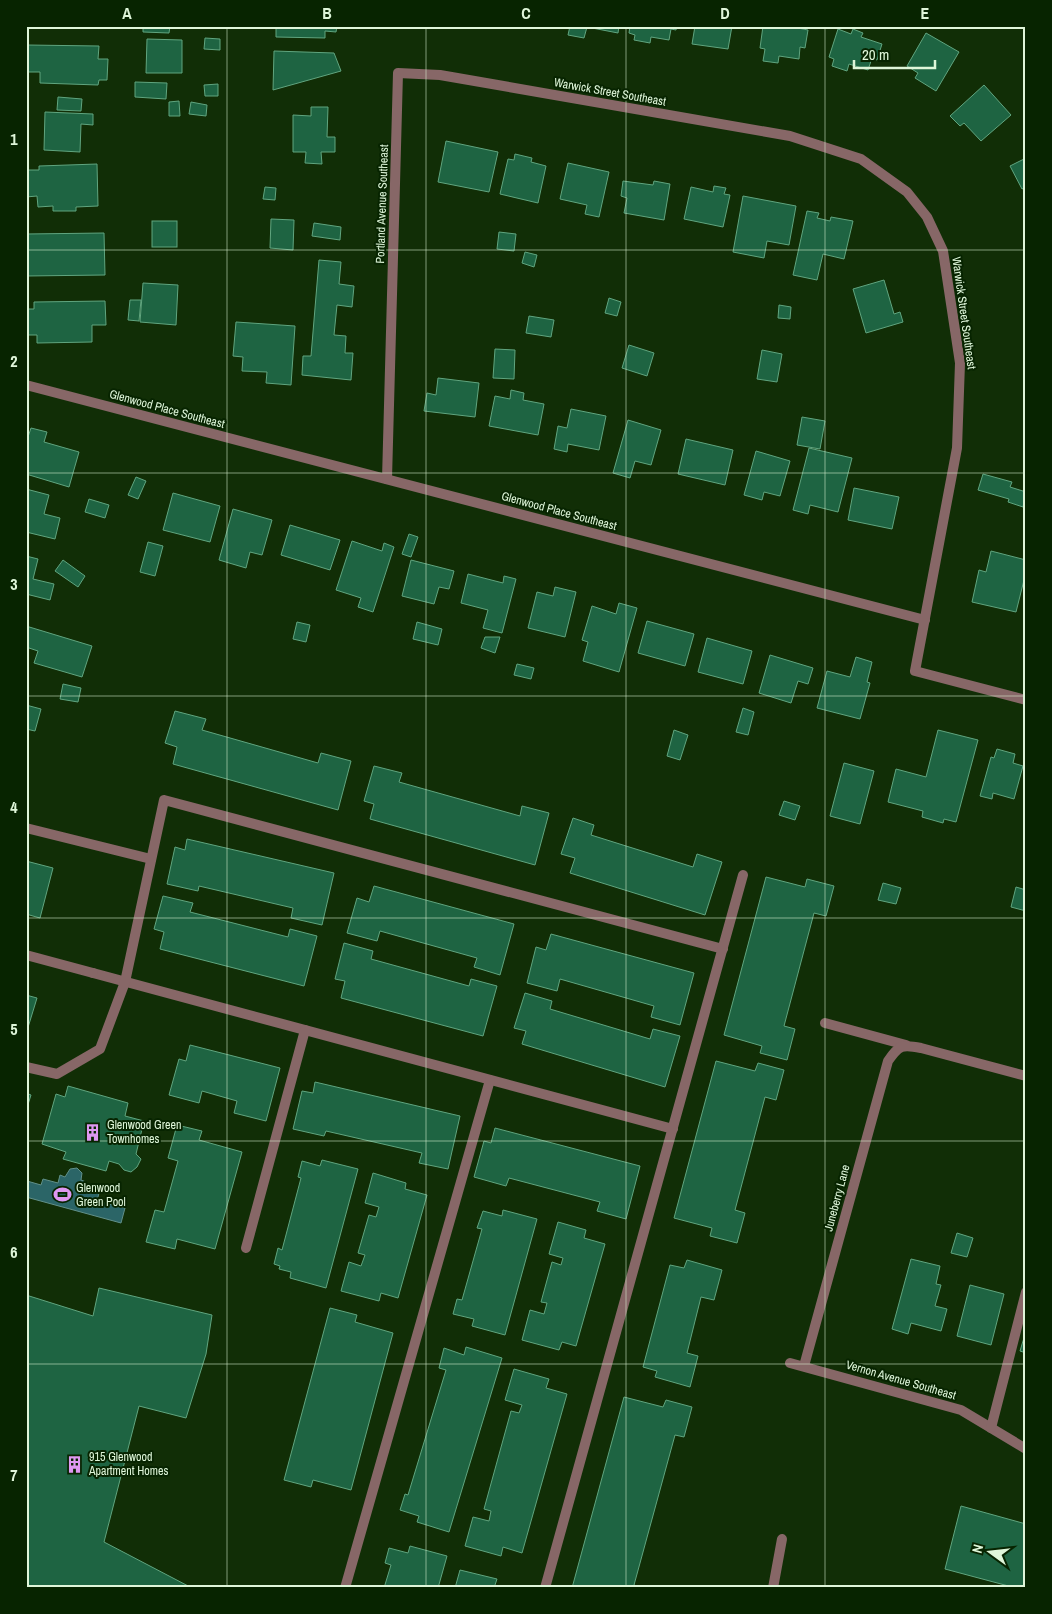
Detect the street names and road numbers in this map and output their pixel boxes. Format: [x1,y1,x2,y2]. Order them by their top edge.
street label: Warwick Street Southeast [553,74,667,110]
street label: Portland Avenue Southeast [372,144,392,264]
street label: Warwick Street Southeast [948,256,980,371]
street label: Glenwood Place Southeast [108,386,227,432]
street label: Glenwood Place Southeast [500,488,619,534]
street label: Juneberry Lane [820,1163,854,1233]
street label: Vernon Avenue Southeast [844,1357,958,1403]

